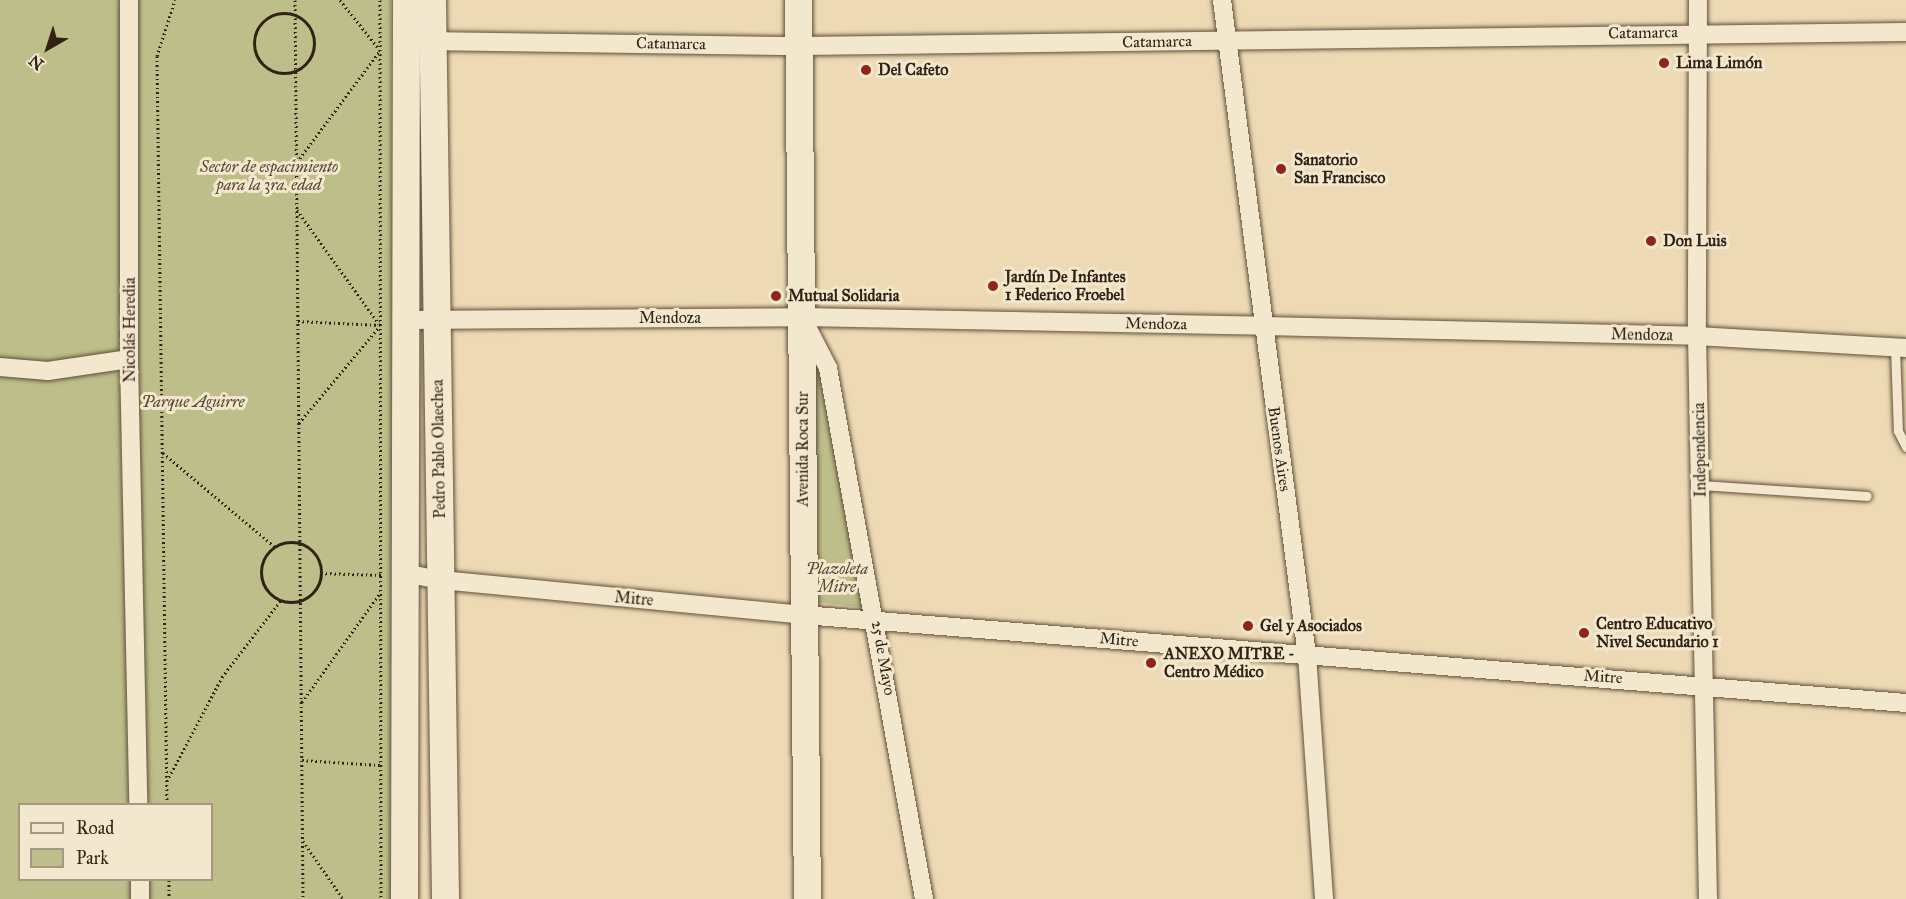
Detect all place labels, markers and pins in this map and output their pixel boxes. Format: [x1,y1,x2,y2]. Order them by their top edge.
place label: Lima Limón [1676,53,1762,73]
marker: Lima Limón [1657,56,1671,70]
place label: Del Cafeto [878,60,948,80]
marker: Del Cafeto [859,63,873,77]
place label: Sanatorio San Francisco [1294,150,1385,188]
marker: Sanatorio San Francisco [1272,160,1290,178]
place label: Don Luis [1663,231,1726,251]
marker: Don Luis [1644,234,1658,248]
place label: Jardín De Infantes 1 Federico Froebel [1005,267,1125,305]
marker: Jardín De Infantes 1 Federico Froebel [986,279,1000,293]
place label: Mutual Solidaria [788,286,900,306]
marker: Mutual Solidaria [769,289,783,303]
place label: Centro Educativo Nivel Secundario 1 [1596,614,1718,652]
place label: Gel y Asociados [1260,616,1362,636]
marker: Gel y Asociados [1241,619,1255,633]
marker: Centro Educativo Nivel Secundario 1 [1577,626,1591,640]
place label: ANEXO MITRE - Centro Médico [1164,644,1295,682]
marker: ANEXO MITRE - Centro Médico [1142,654,1160,672]

